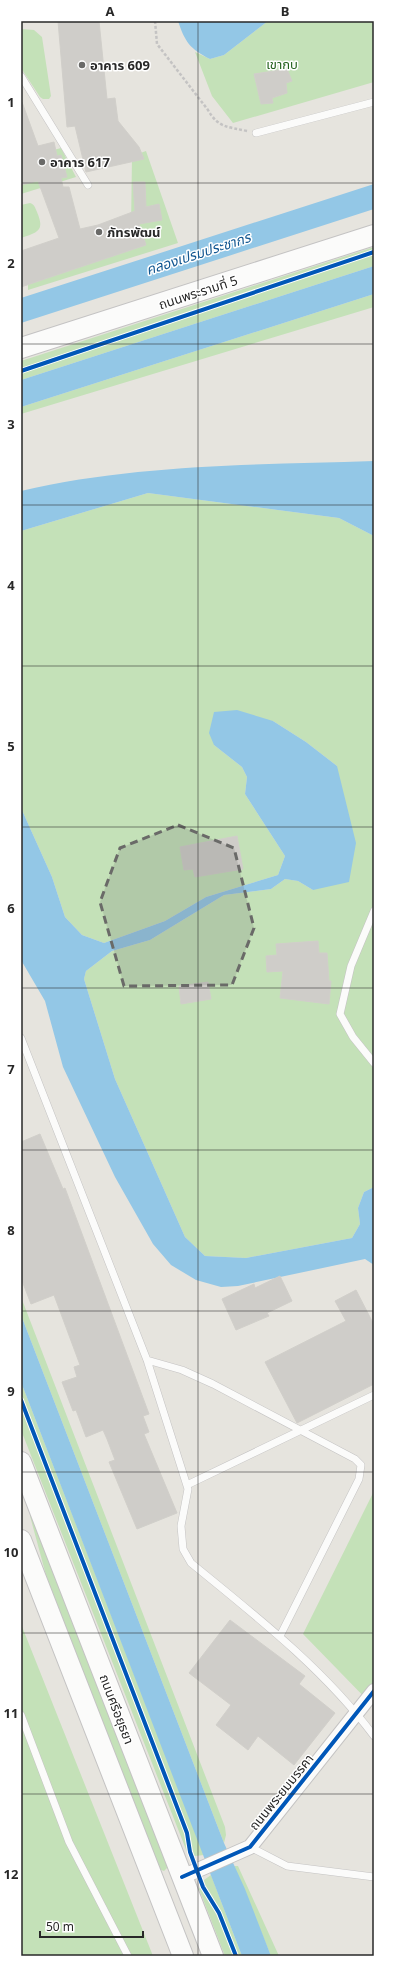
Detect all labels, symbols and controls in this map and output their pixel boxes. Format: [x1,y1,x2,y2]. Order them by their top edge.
text: A [106,2,115,20]
text: B [281,2,289,20]
park label: เขากบ [266,55,298,73]
place label: อาคาร 609 [90,56,150,74]
marker: อาคาร 609 [77,60,87,70]
text: 1 [7,93,15,111]
place label: อาคาร 617 [50,153,110,171]
marker: อาคาร 617 [37,157,47,167]
place label: ภัทรพัฒน์ [107,223,160,241]
marker: ภัทรพัฒน์ [94,227,104,237]
water label: คลองเปรมประชากร [143,227,254,279]
text: 2 [7,254,15,272]
street label: ถนนพระรามที่ 5 [156,271,240,313]
text: 3 [7,415,15,433]
text: 4 [7,576,15,594]
text: 5 [7,737,15,755]
text: 6 [7,899,15,917]
text: 7 [7,1060,15,1078]
text: 8 [7,1221,15,1239]
text: 9 [7,1382,15,1400]
text: 10 [4,1543,18,1561]
street label: ถนนศรีอยุธยา [95,1671,139,1747]
text: 11 [4,1704,18,1722]
street label: ถนนพระยมมรรคา [245,1750,317,1834]
text: 12 [4,1865,18,1883]
scale bar [40,1913,143,1939]
text: 50 m [46,1918,74,1935]

